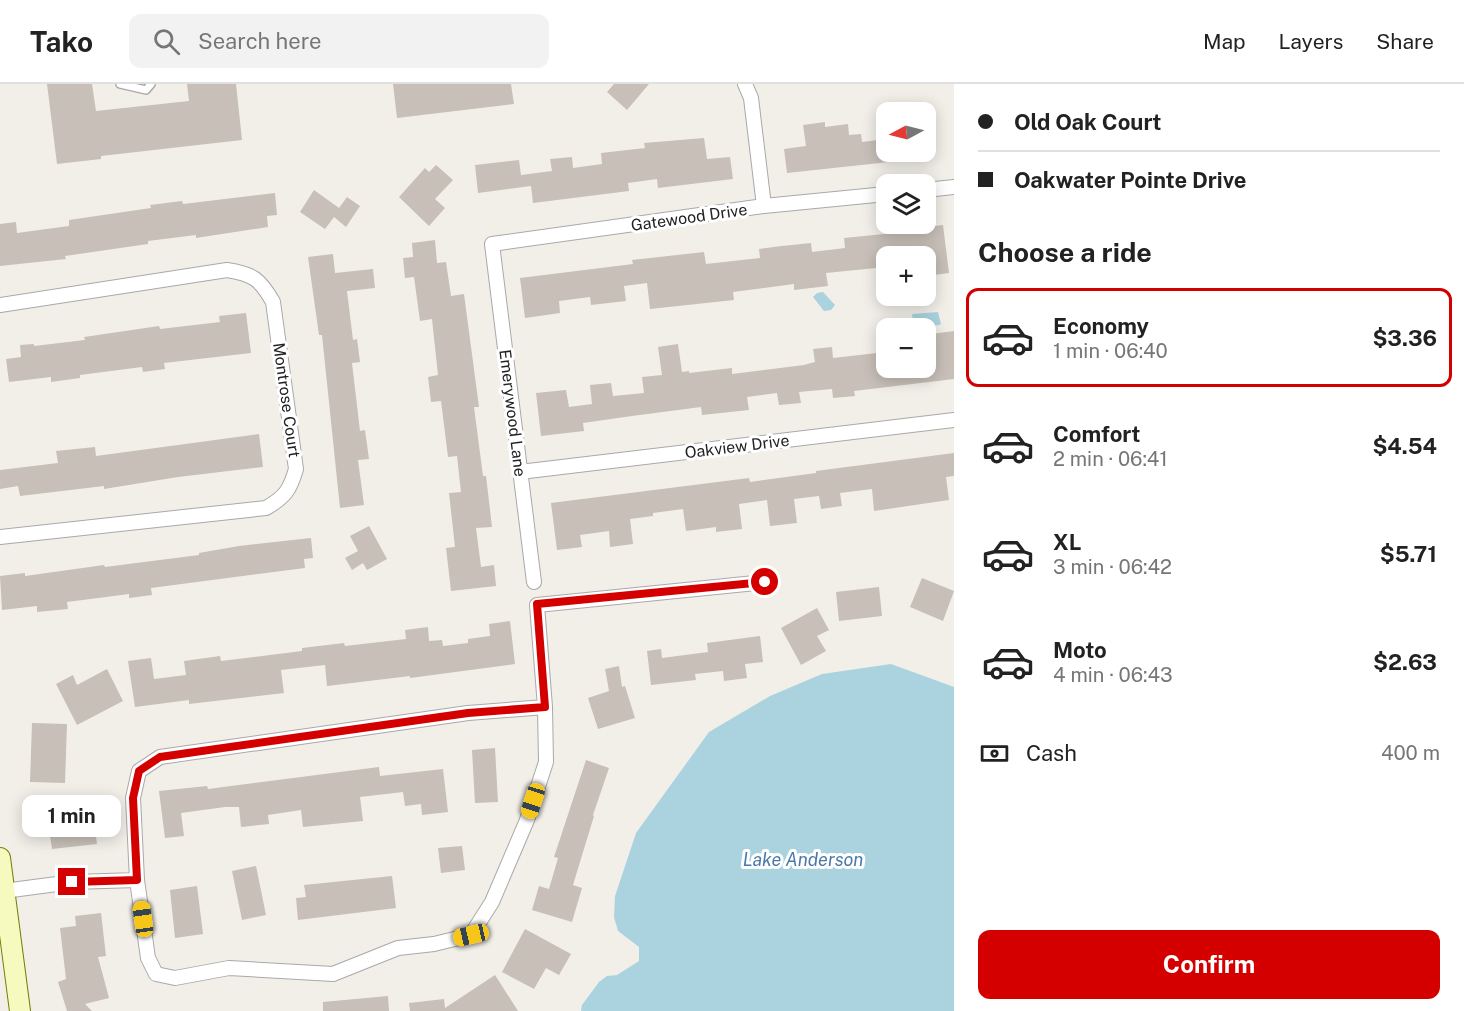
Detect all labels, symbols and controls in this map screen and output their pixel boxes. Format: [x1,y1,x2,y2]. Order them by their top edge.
search box [129,14,549,68]
text: Tako [30,25,93,58]
icon: search [150,25,183,58]
text: Search here [198,28,322,54]
text: Map [1203,29,1246,54]
text: Layers [1279,29,1343,54]
text: Share [1376,29,1434,54]
north arrow [876,102,936,162]
map controls [876,102,936,378]
text: Old Oak Court [1014,109,1162,135]
text: Oakwater Pointe Drive [1014,167,1247,193]
button: layers [876,174,936,234]
street label: Gatewood Drive [630,200,748,235]
text: Choose a ride [978,236,1152,268]
button: + [876,246,936,306]
icon: car [981,311,1035,365]
text: Economy [1053,313,1149,339]
button: − [876,318,936,378]
text: $3.36 [1372,325,1437,351]
text: 1 min · 06:40 [1053,339,1168,363]
street label: Montrose Court [269,341,304,459]
street label: Emerywood Lane [495,348,530,478]
icon: car [981,419,1035,473]
text: Comfort [1053,421,1140,447]
street label: Oakview Drive [684,431,790,462]
text: $4.54 [1372,433,1437,459]
text: 2 min · 06:41 [1053,447,1168,471]
icon: car [981,527,1035,581]
text: XL [1053,529,1081,555]
text: $5.71 [1380,541,1437,567]
text: 3 min · 06:42 [1053,555,1172,579]
route start [751,568,778,595]
icon: car [981,635,1035,689]
text: Moto [1053,637,1107,663]
text: $2.63 [1373,649,1437,675]
text: 4 min · 06:43 [1053,663,1173,687]
icon: cash [978,737,1011,770]
text: Cash [1026,740,1077,766]
text: 400 m [1381,741,1440,765]
car [519,781,547,821]
callout: 1 min [22,795,122,837]
text: 1 min [47,804,96,828]
water label: Lake Anderson [743,849,863,870]
route end [58,868,85,895]
car [132,900,154,938]
car [451,922,491,948]
button: Confirm [978,930,1440,999]

